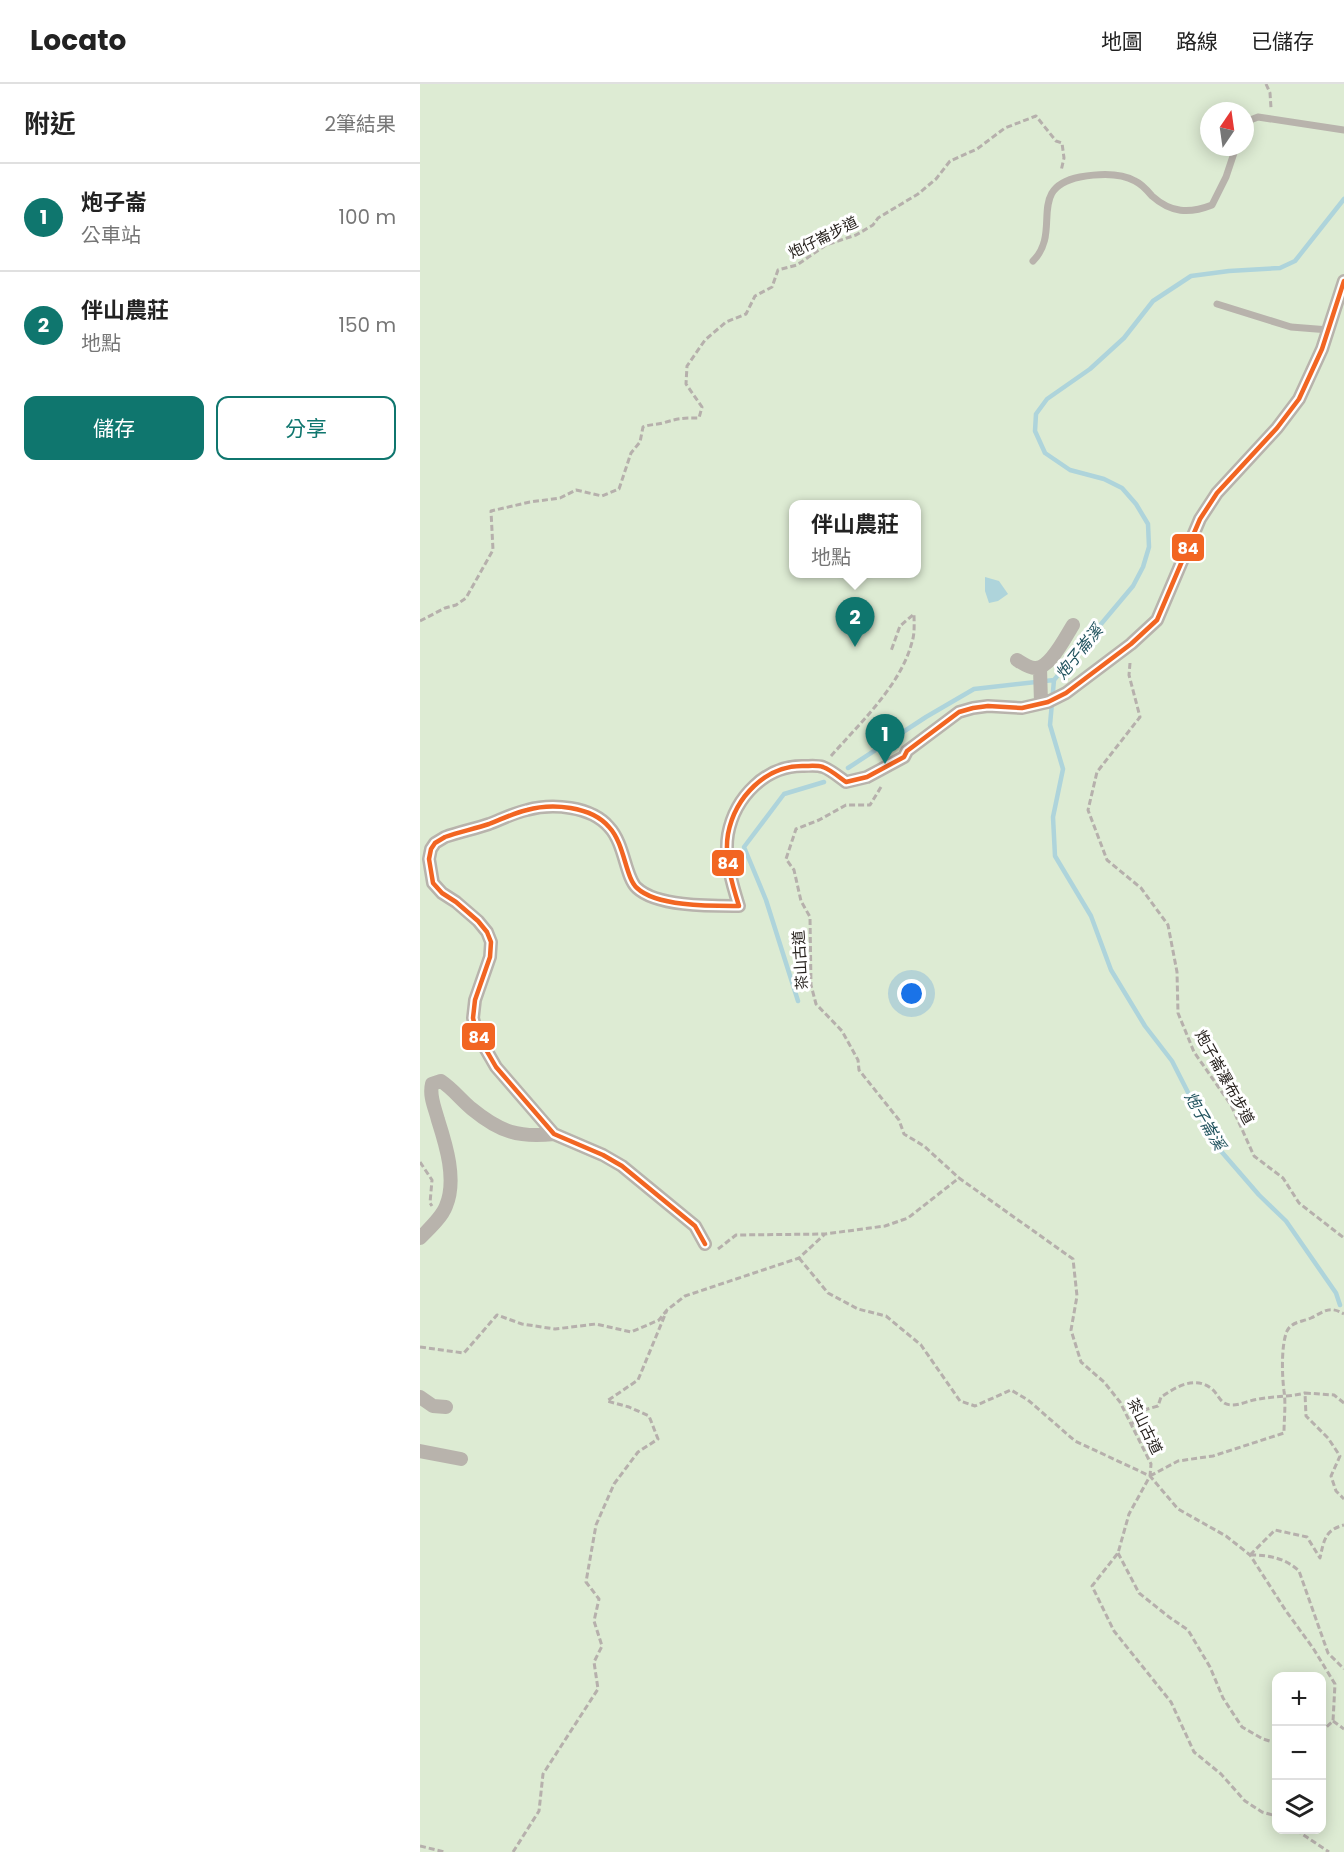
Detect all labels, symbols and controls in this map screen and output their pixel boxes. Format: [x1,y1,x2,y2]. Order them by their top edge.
text: Locato [30,21,126,60]
text: 地圖 [1101,27,1143,56]
text: 路線 [1176,27,1218,56]
text: 已儲存 [1251,27,1314,56]
north arrow [1200,102,1254,156]
text: 附近 [24,106,76,142]
text: 2筆結果 [325,110,396,138]
text: 炮子崙 [81,187,147,218]
text: 1 [40,203,47,231]
text: 100 m [339,203,396,231]
street label: 炮仔崙步道 [785,211,861,263]
text: 公車站 [81,221,141,249]
text: 伴山農莊 [81,295,169,326]
text: 2 [38,311,49,339]
text: 150 m [339,311,396,339]
text: 地點 [81,329,121,357]
button: 儲存 [24,396,204,460]
button: 分享 [216,396,396,460]
popup [789,500,921,578]
text: 伴山農莊 [811,509,899,540]
line badge: 84 [1171,533,1205,562]
text: 84 [1177,537,1199,560]
text: 地點 [811,543,851,571]
pin: 2 [836,598,874,647]
water label: 炮子崙溪 [1050,618,1109,684]
pin: 1 [866,714,904,764]
line badge: 84 [711,849,745,877]
text: 84 [717,852,739,875]
street label: 茶山古道 [787,929,813,991]
your location [897,979,926,1008]
line badge: 84 [461,1022,496,1051]
text: 84 [468,1026,490,1049]
street label: 炮子崙瀑布步道 [1190,1026,1260,1128]
water label: 炮子崙溪 [1179,1088,1232,1156]
street label: 茶山古道 [1122,1394,1168,1458]
map controls [1272,1672,1326,1834]
button: + [1272,1672,1326,1726]
button: − [1272,1726,1326,1780]
button: layers [1272,1780,1326,1834]

